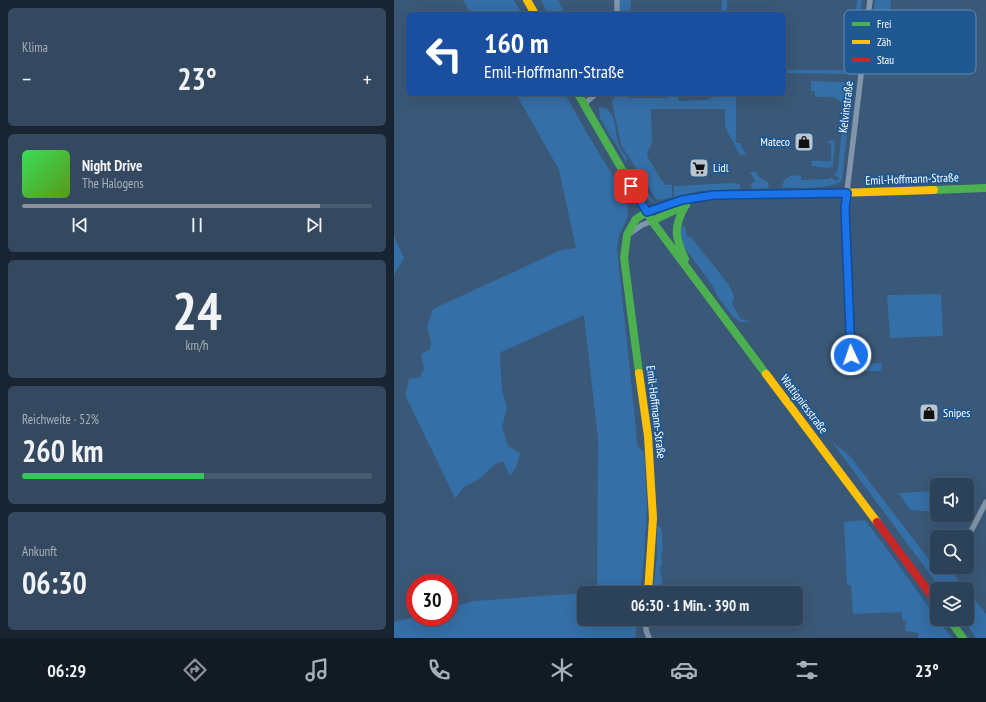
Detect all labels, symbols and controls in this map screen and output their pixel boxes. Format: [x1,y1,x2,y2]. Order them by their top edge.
legend [844,10,976,74]
text: Frei [877,17,892,31]
text: 160 m [484,24,548,61]
icon: left [418,28,470,80]
text: Zäh [877,35,891,49]
text: Klima [22,39,48,56]
text: Stau [877,53,894,67]
text: 23° [177,59,217,98]
text: Emil-Hoffmann-Straße [484,60,624,83]
text: − [22,65,31,93]
text: + [363,65,372,93]
street label: Kelvinstraße [835,80,856,134]
shop icon: Mateco [793,131,815,153]
place label: Mateco [760,134,790,149]
text: Night Drive [82,156,142,175]
supermarket icon: Lidl [688,157,710,179]
place label: Lidl [713,160,729,175]
pin [614,169,648,203]
street label: Emil-Hoffmann-Straße [865,169,959,188]
text: The Halogens [82,175,144,192]
icon: arrive [620,175,642,197]
icon: previous [69,214,91,236]
icon: pause [186,214,208,236]
icon: next [303,214,325,236]
text: 24 [172,277,222,344]
position arrow [830,334,872,376]
text: km/h [185,337,209,354]
street label: Emil-Hoffmann-Straße [643,365,670,459]
street label: Wattigniesstraße [777,371,831,436]
shop icon: Snipes [918,402,940,424]
place label: Snipes [943,405,970,420]
text: Reichweite · 52% [22,411,99,428]
text: 260 km [22,431,103,470]
map controls [930,478,974,626]
button: sound [930,478,974,522]
button: search [930,530,974,574]
text: Ankunft [22,543,57,560]
text: 06:30 [22,563,87,602]
speed limit sign: 30 [406,574,458,626]
button: layers [930,582,974,626]
text: 06:30 · 1 Min. · 390 m [631,596,749,615]
icon: directions [181,656,209,684]
icon: music [303,656,331,684]
icon: phone [425,656,453,684]
icon: climate [548,656,576,684]
icon: car [670,656,698,684]
icon: filters [793,656,821,684]
text: 06:29 [47,659,86,682]
text: 23° [915,659,939,682]

